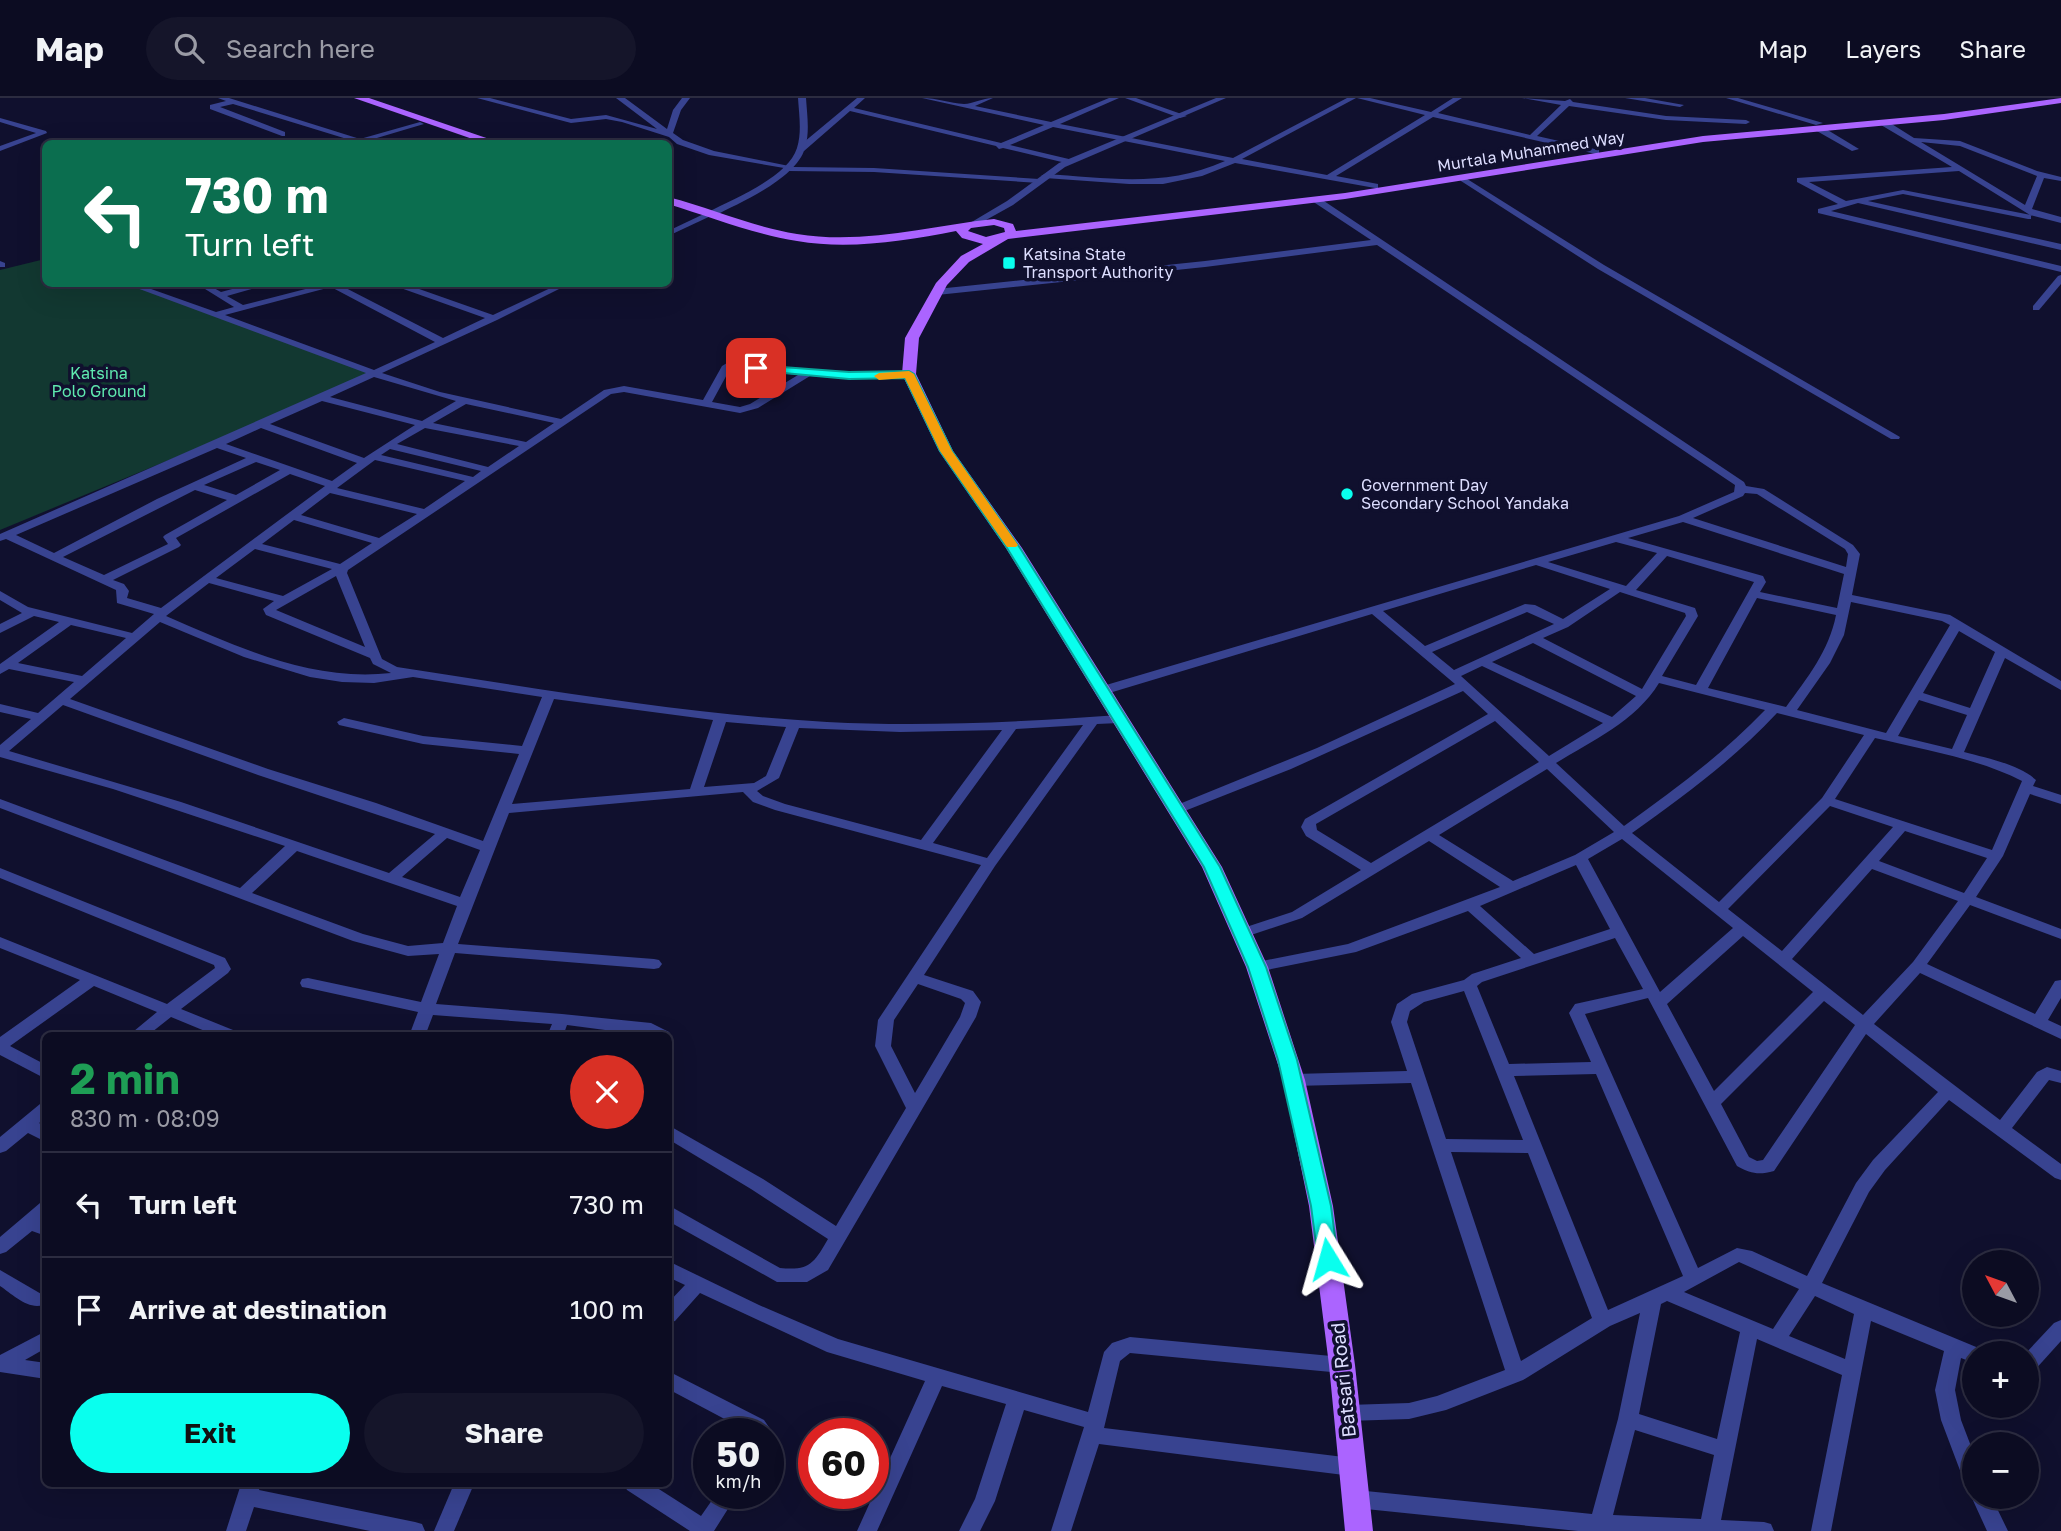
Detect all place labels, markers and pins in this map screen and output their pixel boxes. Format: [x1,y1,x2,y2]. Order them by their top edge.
place label: Katsina State Transport Authority [1023,244,1173,282]
marker: Katsina State Transport Authority [1001,255,1017,271]
pin [726,338,786,398]
place label: Government Day Secondary School Yandaka [1361,475,1569,513]
marker: Government Day Secondary School Yandaka [1339,486,1355,502]

